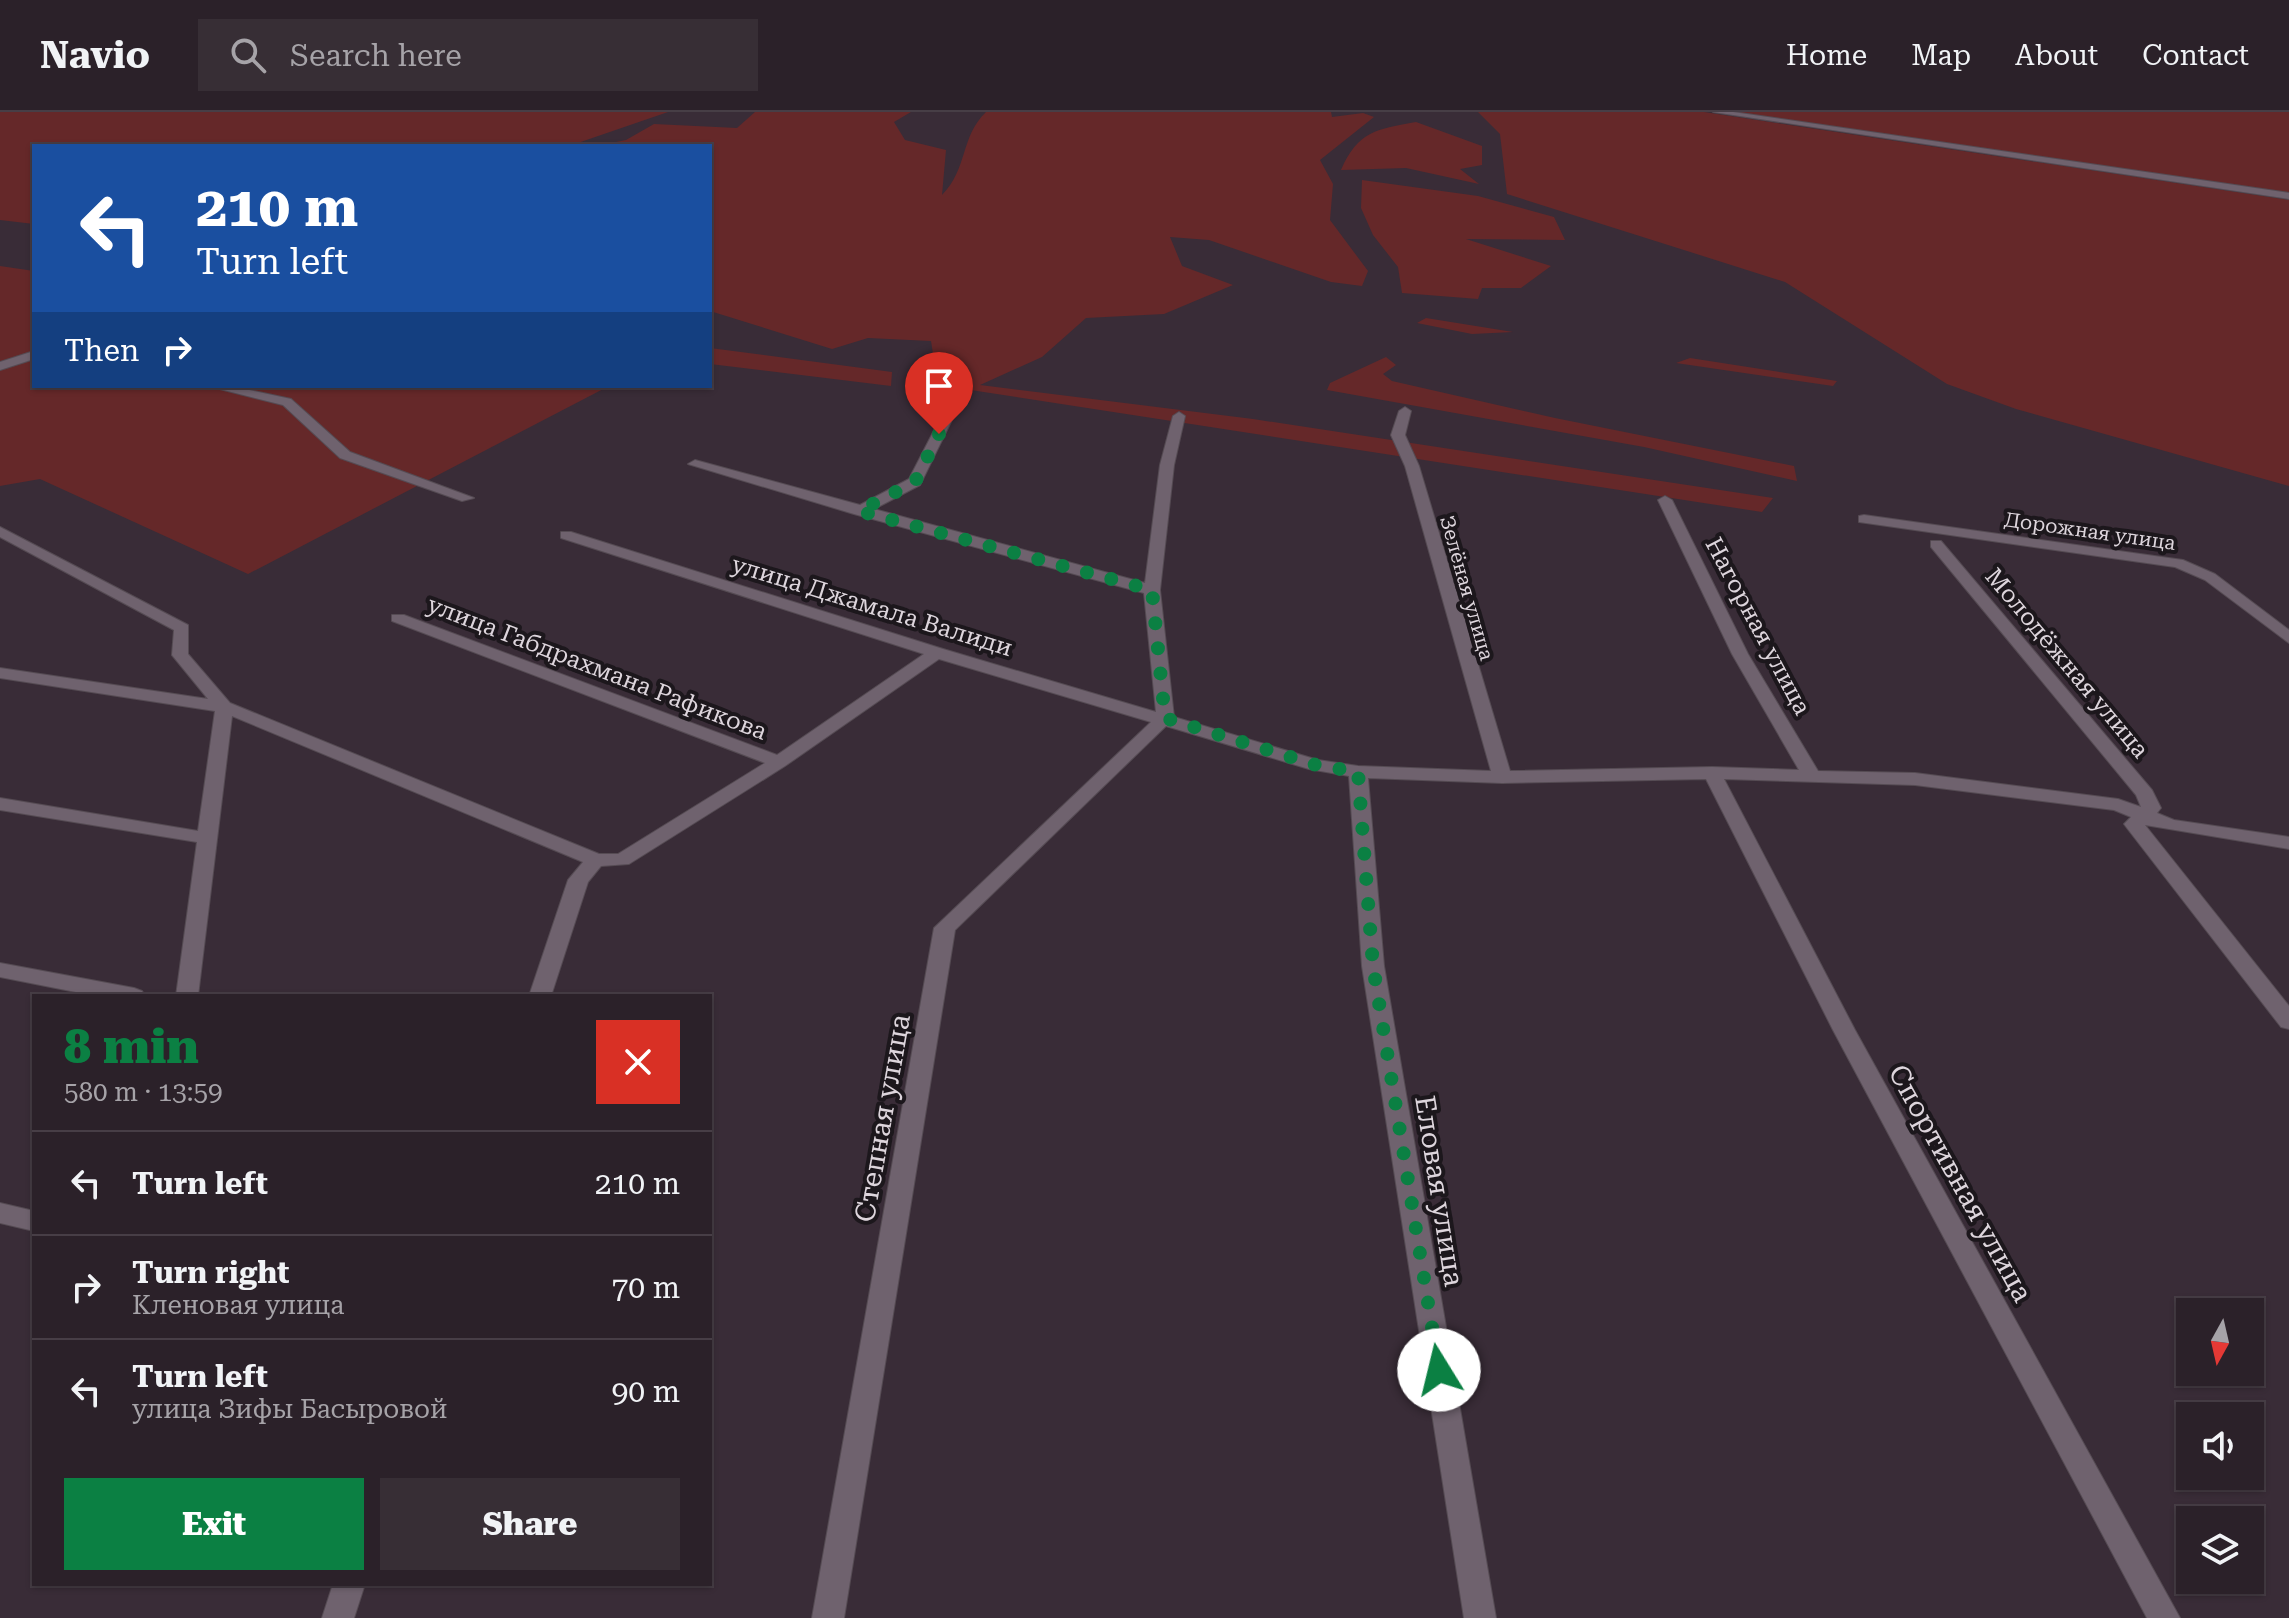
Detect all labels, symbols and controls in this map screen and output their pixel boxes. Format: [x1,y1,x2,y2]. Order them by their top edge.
search box [198,19,758,91]
text: Navio [40,33,150,77]
icon: search [226,33,270,77]
text: Search here [290,38,462,73]
text: Home [1786,39,1867,72]
text: Map [1911,39,1971,72]
text: About [2015,39,2098,72]
text: Contact [2142,39,2249,72]
text: 210 m [196,174,358,240]
icon: left [64,176,168,280]
text: Turn left [196,241,348,283]
icon: right [155,328,199,372]
text: Then [64,333,139,368]
pin [905,352,973,434]
icon: arrive [917,364,961,408]
street label: Дорожная улица [2003,507,2177,555]
street label: Зелёная улица [1435,513,1499,663]
street label: Нагорная улица [1699,533,1817,719]
street label: улица Джамала Валиди [728,550,1016,662]
street label: Молодёжная улица [1980,563,2154,763]
street label: улица Габдрахмана Рафикова [423,590,771,746]
street label: Степная улица [848,1011,917,1225]
text: 8 min [64,1019,199,1075]
button: close [596,1020,680,1104]
street label: Спортивная улица [1882,1059,2039,1308]
text: 580 m · 13:59 [64,1077,223,1107]
street label: Еловая улица [1408,1093,1471,1289]
icon: left [64,1161,108,1205]
text: Turn left [132,1166,268,1201]
text: 210 m [595,1166,680,1201]
text: Turn right [132,1255,289,1290]
icon: right [64,1265,108,1309]
text: 70 m [611,1270,680,1305]
text: Кленовая улица [132,1290,344,1320]
north arrow [2176,1298,2264,1386]
map controls [2176,1298,2264,1594]
position arrow [1397,1328,1481,1412]
text: Turn left [132,1359,268,1394]
icon: left [64,1369,108,1413]
text: 90 m [611,1374,680,1409]
text: улица Зифы Басыровой [132,1394,447,1424]
button: sound [2176,1402,2264,1490]
button: Exit [64,1478,364,1570]
button: Share [380,1478,680,1570]
button: layers [2176,1506,2264,1594]

